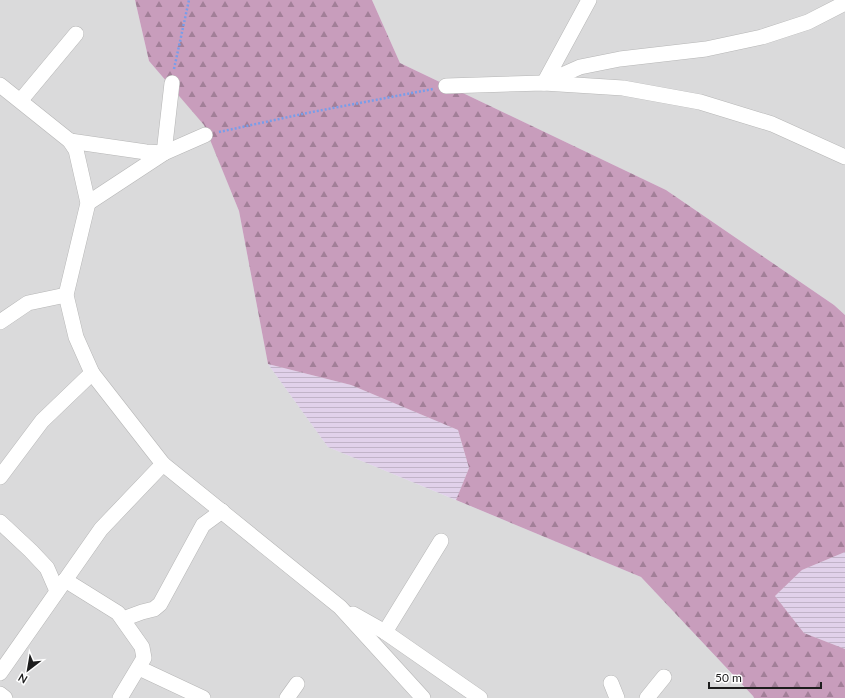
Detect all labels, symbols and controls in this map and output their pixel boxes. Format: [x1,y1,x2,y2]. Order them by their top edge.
north arrow [8,650,48,690]
scale bar [709,664,821,690]
text: 50 m [715,670,742,685]
text: N [16,671,30,687]

